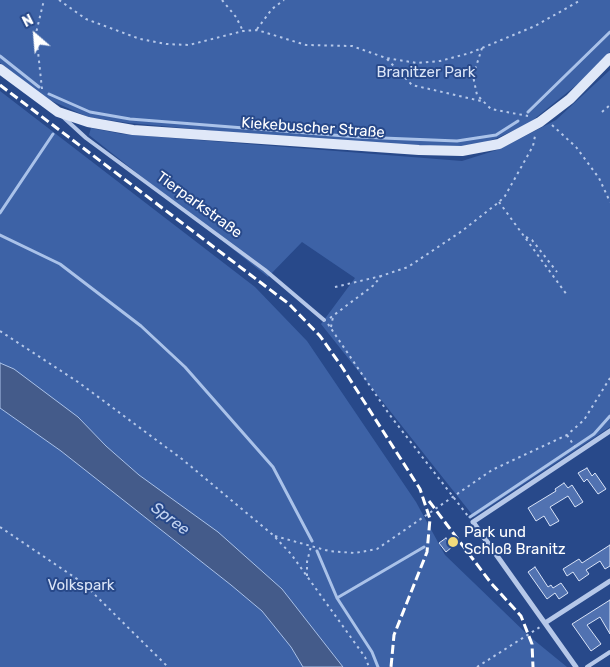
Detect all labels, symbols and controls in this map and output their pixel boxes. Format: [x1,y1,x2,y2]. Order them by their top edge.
north arrow [10,10,60,60]
text: N [20,11,36,31]
park label: Branitzer Park [377,64,475,82]
street label: Kiekebuscher Straße [241,114,385,142]
street label: Tierparkstraße [153,168,245,242]
water label: Spree [147,498,193,540]
place label: Park und Schloß Branitz [464,524,566,559]
marker: Park und Schloß Branitz [446,535,460,549]
park label: Volkspark [47,577,115,595]

